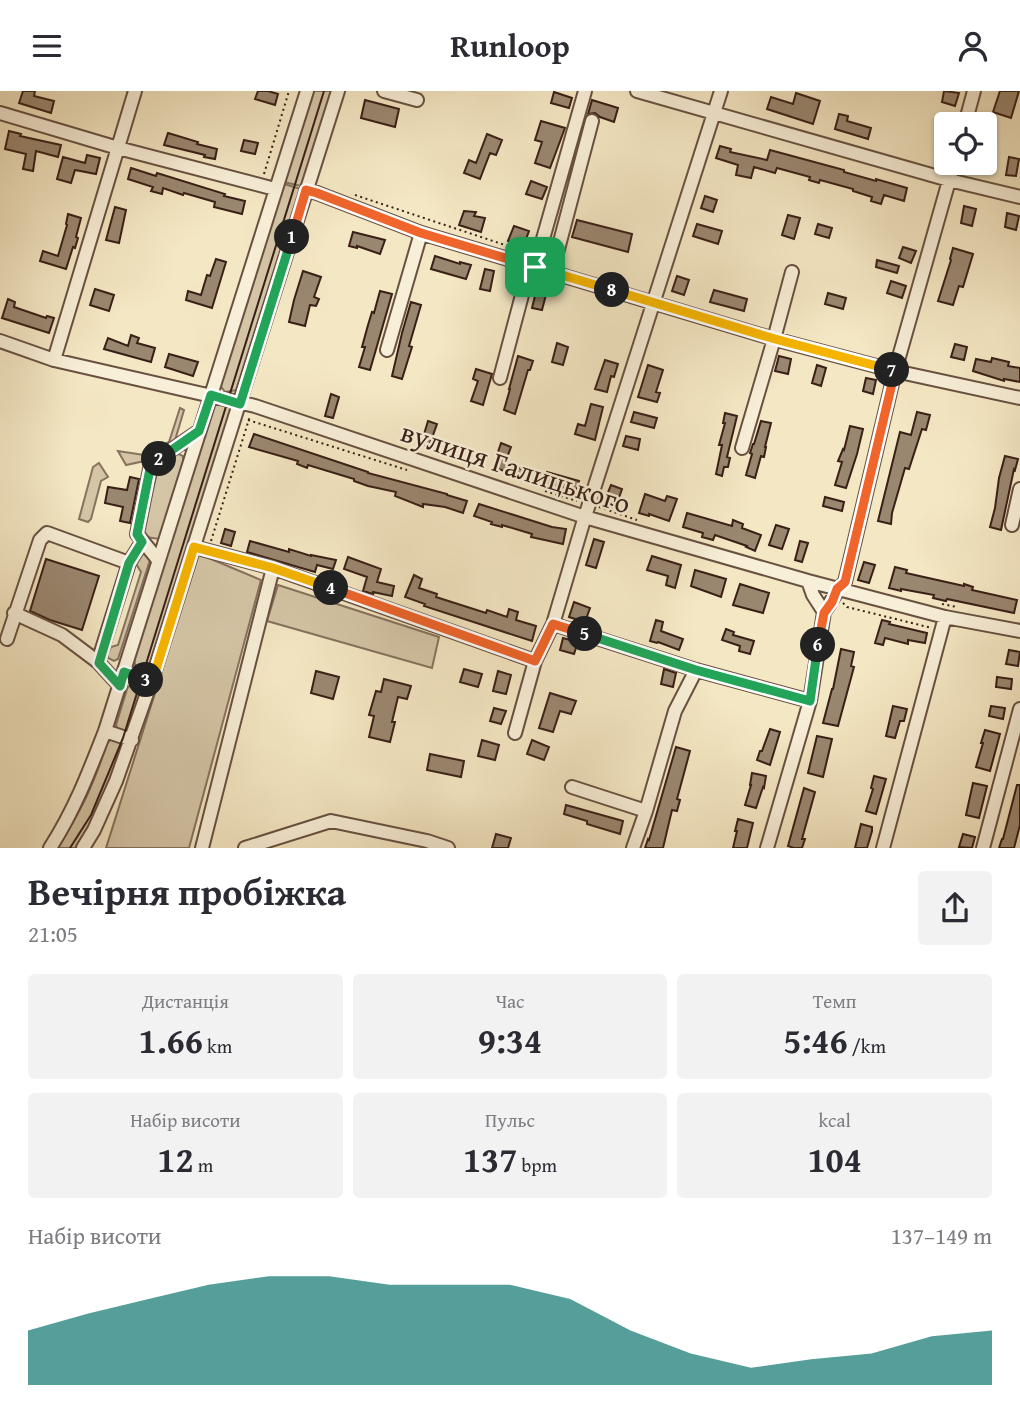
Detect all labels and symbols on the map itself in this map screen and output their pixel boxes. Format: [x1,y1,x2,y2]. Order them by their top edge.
pin: 1 [274,219,310,255]
pin [505,237,565,297]
pin: 8 [594,273,630,307]
pin: 7 [874,353,910,387]
street label: вулиця Галицького [396,411,636,523]
pin: 2 [142,441,176,477]
pin: 4 [314,571,348,605]
pin: 5 [568,617,602,651]
pin: 6 [800,627,836,663]
pin: 3 [128,663,164,697]

